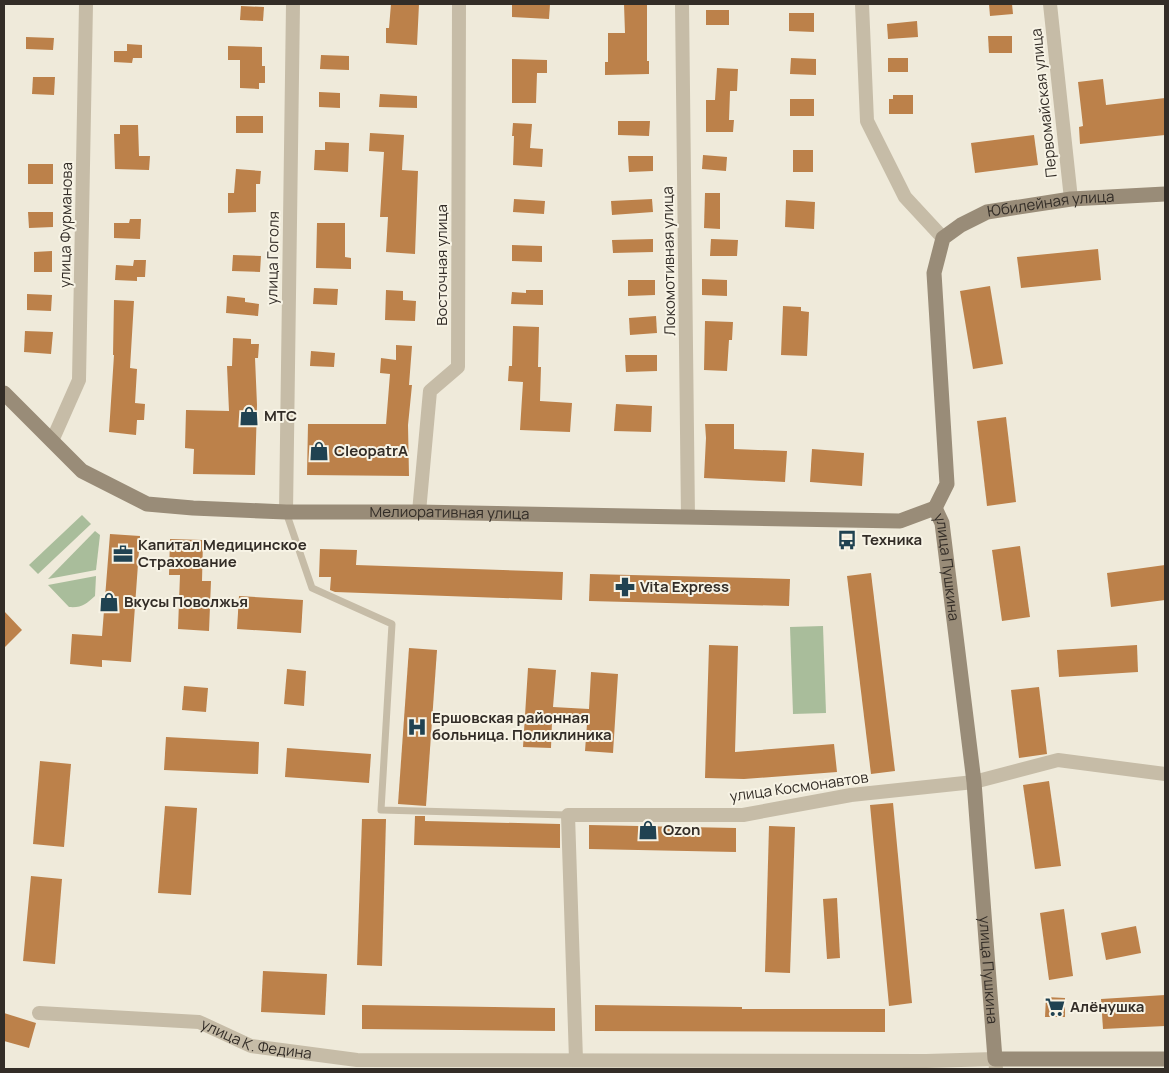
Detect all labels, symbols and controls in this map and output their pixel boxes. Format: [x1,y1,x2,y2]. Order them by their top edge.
street label: Первомайская улица [1025,27,1062,179]
street label: улица Фурманова [54,162,77,288]
street label: Локомотивная улица [657,186,680,336]
street label: Юбилейная улица [986,186,1115,222]
street label: Восточная улица [431,204,452,326]
street label: улица Гоголя [261,211,284,305]
shop icon: МТС [238,405,260,427]
place label: МТС [264,405,297,426]
shop icon: CleopatrA [308,440,330,462]
place label: CleopatrA [334,440,408,461]
street label: Мелиоративная улица [370,501,530,524]
street label: улица Пушкина [929,510,965,622]
bus stop icon: Техника [836,529,858,551]
place label: Техника [862,529,922,550]
place label: Капитал Медицинское Страхование [138,534,307,572]
office icon: Капитал Медицинское Страхование [112,543,134,565]
pharmacy icon: Vita Express [614,576,636,598]
place label: Vita Express [640,576,729,597]
shop icon: Вкусы Поволжья [98,591,120,613]
place label: Вкусы Поволжья [124,591,248,612]
place label: Ершовская районная больница. Поликлиника [432,707,612,745]
hospital icon: Ершовская районная больница. Поликлиника [406,716,428,738]
street label: улица Космонавтов [728,766,870,807]
shop icon: Ozon [637,819,659,841]
place label: Ozon [663,819,700,840]
street label: улица Пушкина [974,915,1003,1025]
supermarket icon: Алёнушка [1044,996,1066,1018]
place label: Алёнушка [1070,996,1144,1017]
street label: улица К. Федина [198,1013,313,1064]

